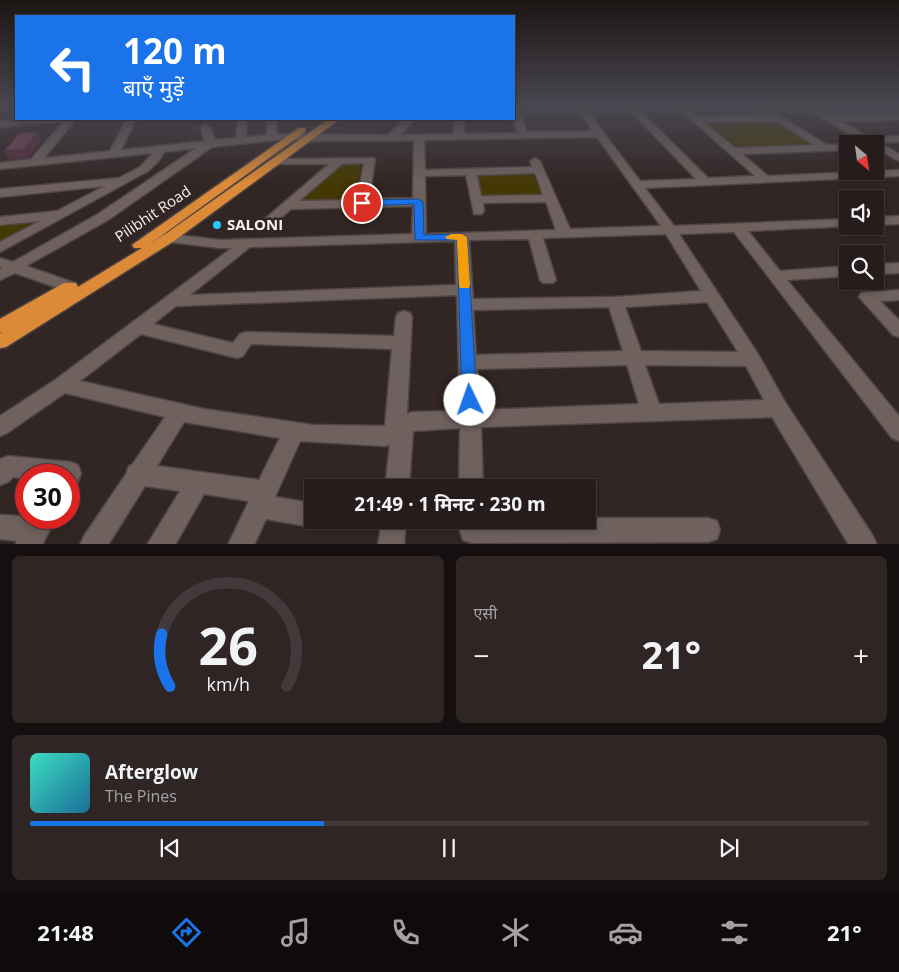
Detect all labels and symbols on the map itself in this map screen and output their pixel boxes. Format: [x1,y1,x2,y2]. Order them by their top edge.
north arrow [839,135,884,180]
street label: Pilibhit Road [111,180,194,246]
pin [341,182,383,224]
place label: SALONI [227,214,283,234]
marker: SALONI [211,219,223,231]
position arrow [443,373,495,425]
speed limit sign: 30 [15,464,80,529]

